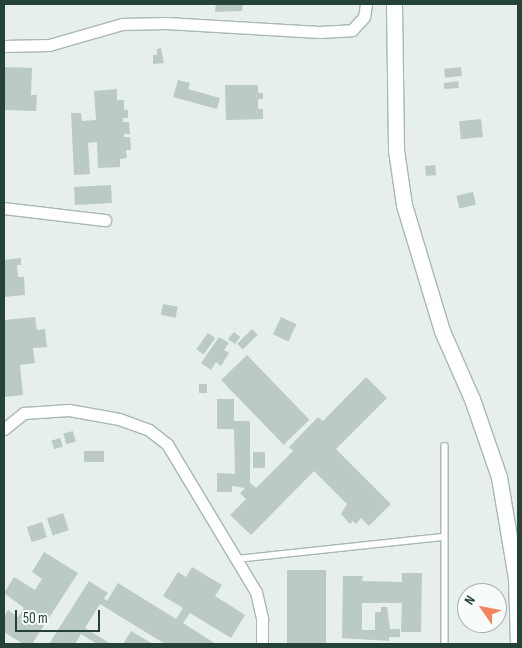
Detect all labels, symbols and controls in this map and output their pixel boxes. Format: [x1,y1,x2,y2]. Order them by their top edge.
north arrow [457,583,507,633]
text: N [461,592,479,608]
scale bar [18,600,102,632]
text: 50 m [23,609,48,628]

